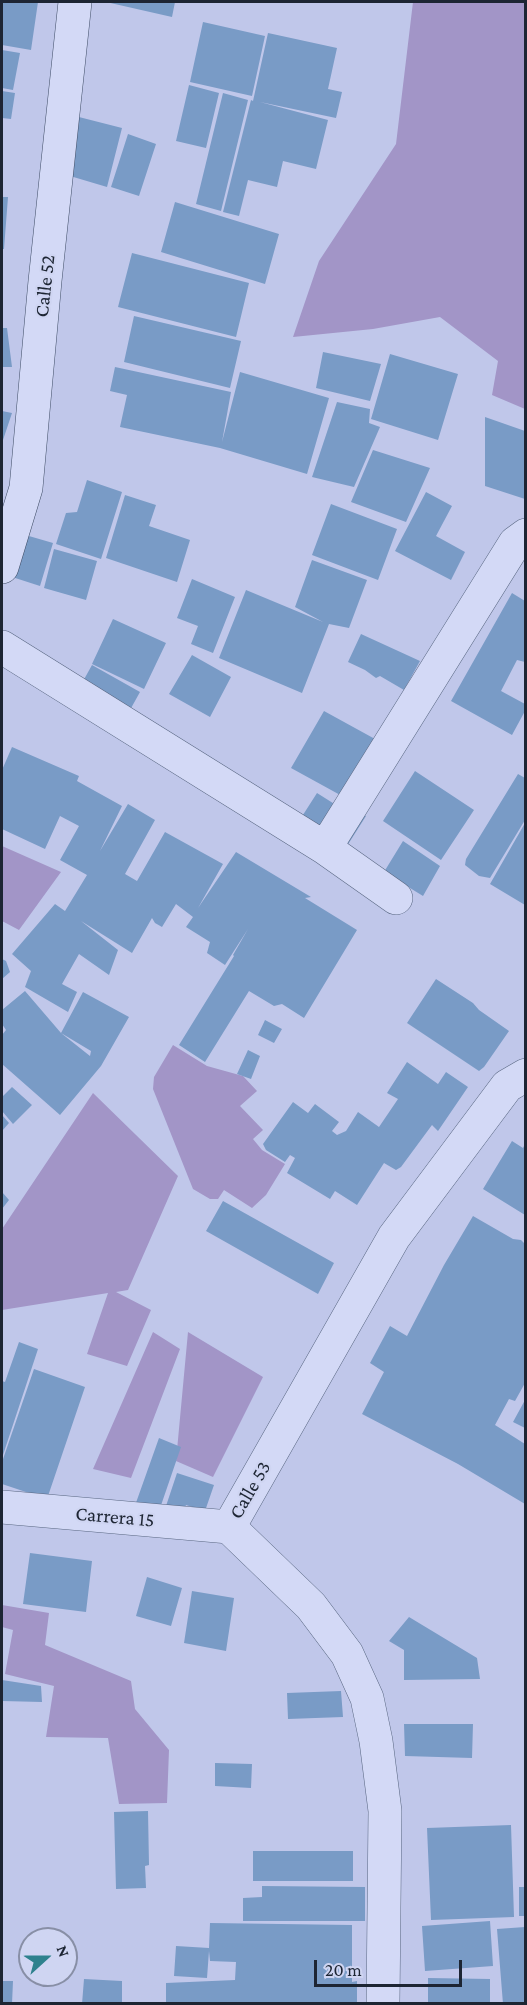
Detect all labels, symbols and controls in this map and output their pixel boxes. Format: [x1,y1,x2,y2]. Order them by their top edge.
street label: Calle 52 [30,254,60,318]
street label: Calle 53 [224,1457,276,1523]
street label: Carrera 15 [74,1502,156,1532]
north arrow [18,1927,78,1987]
text: N [54,1943,73,1959]
scale bar [317,1948,466,1986]
text: 20 m [325,1960,362,1980]

